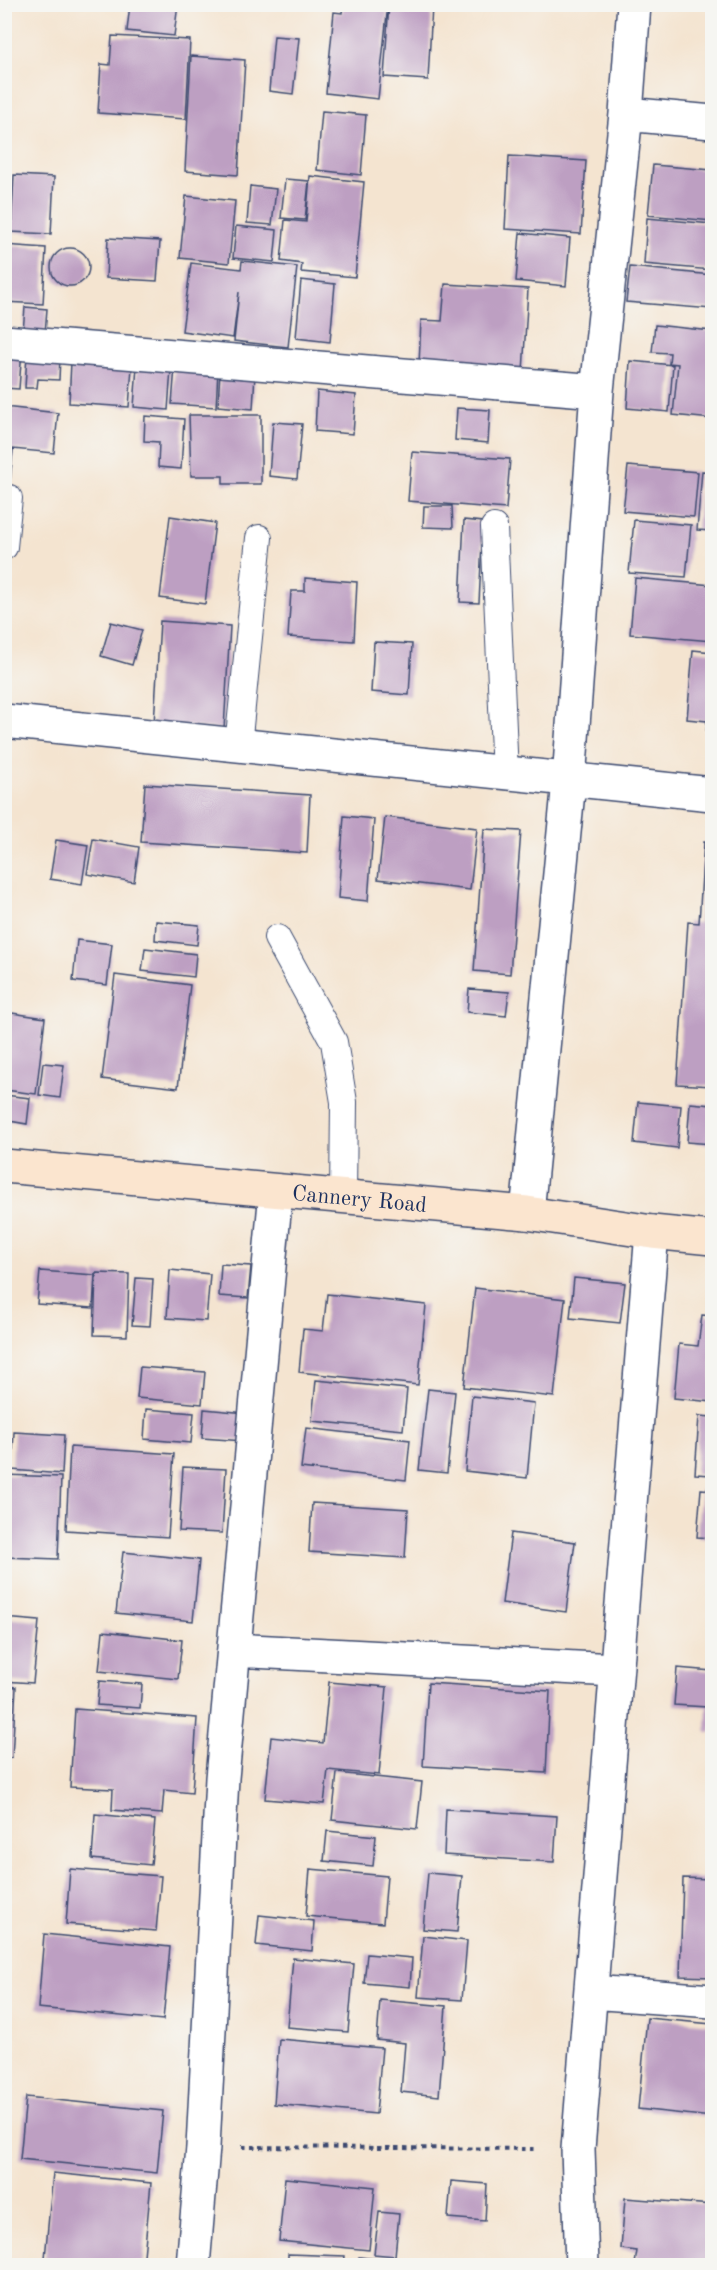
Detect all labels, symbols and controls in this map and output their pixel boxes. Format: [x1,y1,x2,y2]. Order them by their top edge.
street label: Cannery Road [291,1183,428,1217]

